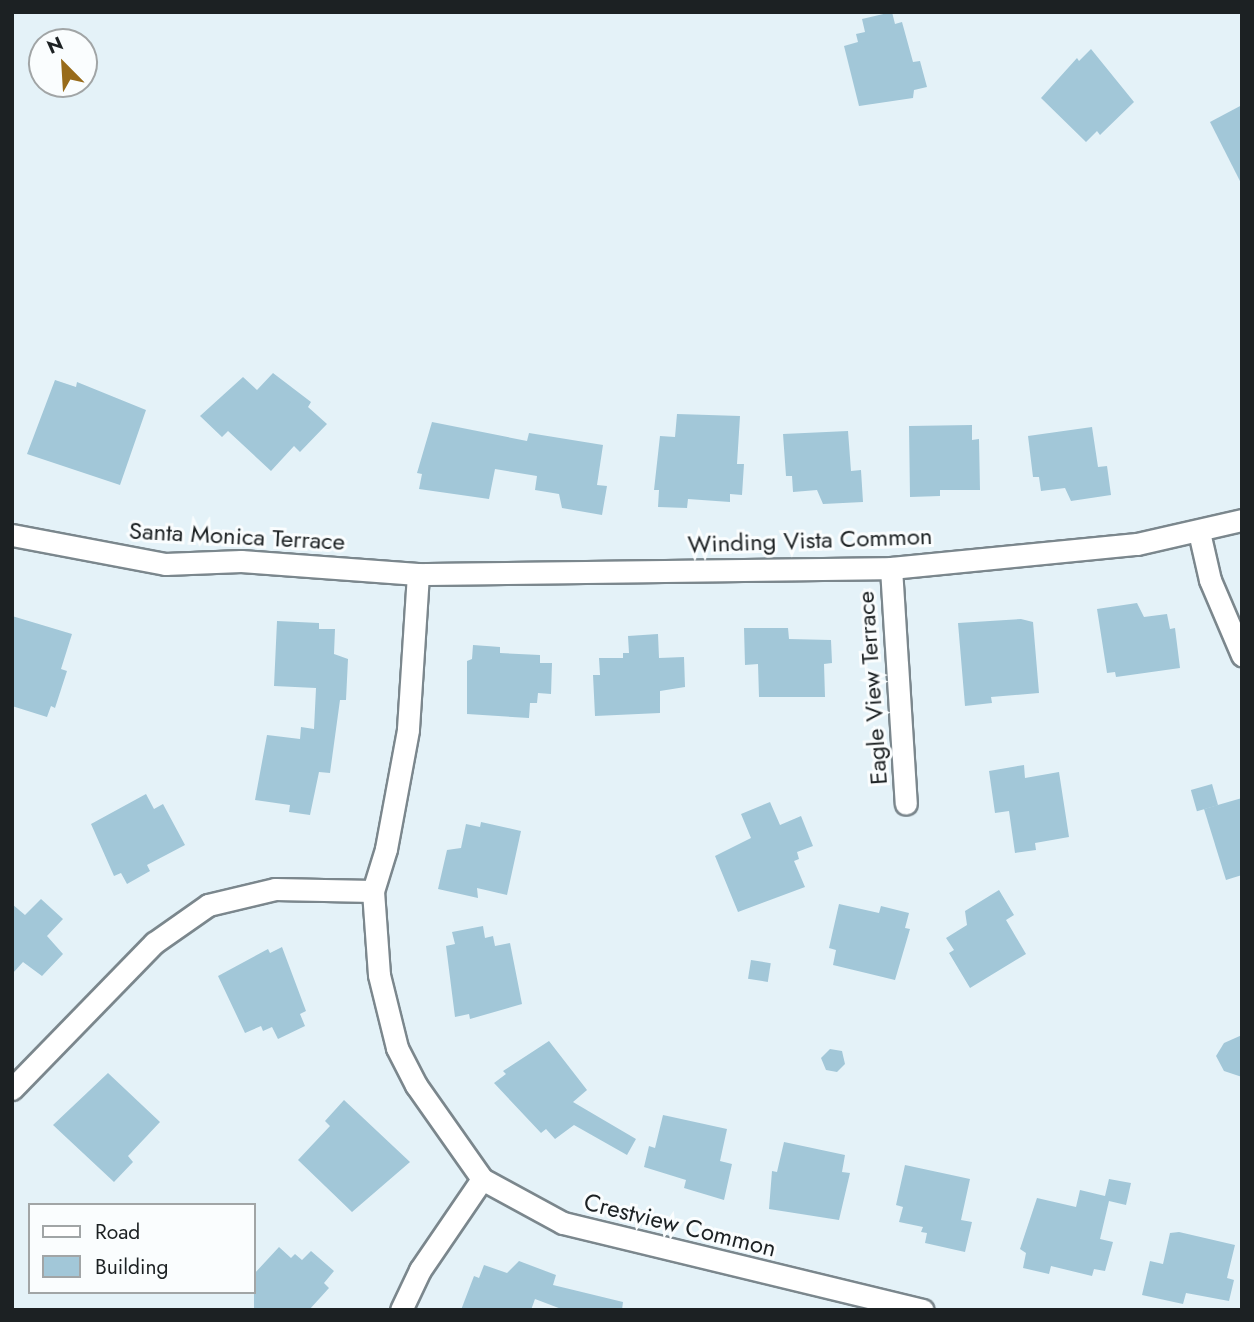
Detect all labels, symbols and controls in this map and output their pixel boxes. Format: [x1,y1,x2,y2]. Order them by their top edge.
north arrow [28,28,98,98]
text: N [43,30,67,61]
street label: Santa Monica Terrace [128,516,346,556]
street label: Winding Vista Common [687,521,933,559]
street label: Eagle View Terrace [851,590,893,786]
street label: Crestview Common [581,1187,779,1263]
legend [28,1203,256,1294]
text: Road [95,1217,140,1247]
text: Building [95,1252,168,1282]

